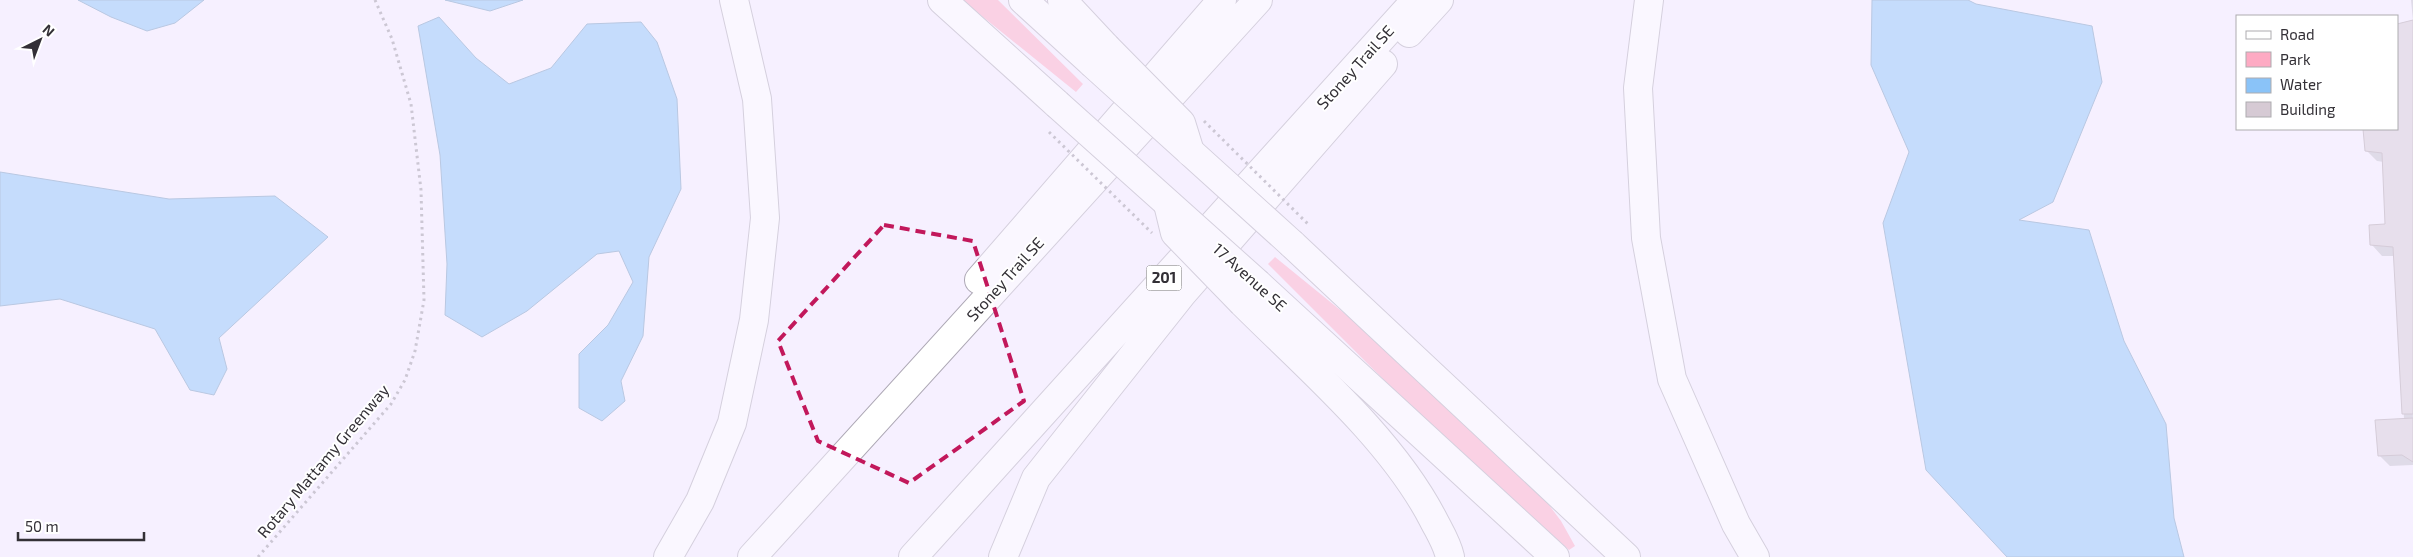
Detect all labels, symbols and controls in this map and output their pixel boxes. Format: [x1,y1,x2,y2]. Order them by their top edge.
north arrow [15,15,65,65]
legend [2236,15,2398,130]
text: N [40,20,58,40]
street label: Stoney Trail SE [1312,21,1397,112]
text: Road [2280,25,2315,43]
text: Park [2280,50,2311,68]
text: Water [2280,75,2322,93]
text: Building [2280,100,2336,118]
street label: Stoney Trail SE [962,233,1047,324]
street label: 17 Avenue SE [1209,238,1291,315]
road number: 201 [1146,266,1182,290]
street label: Rotary Mattamy Greenway [253,380,393,541]
scale bar [18,510,144,542]
text: 50 m [25,517,59,535]

